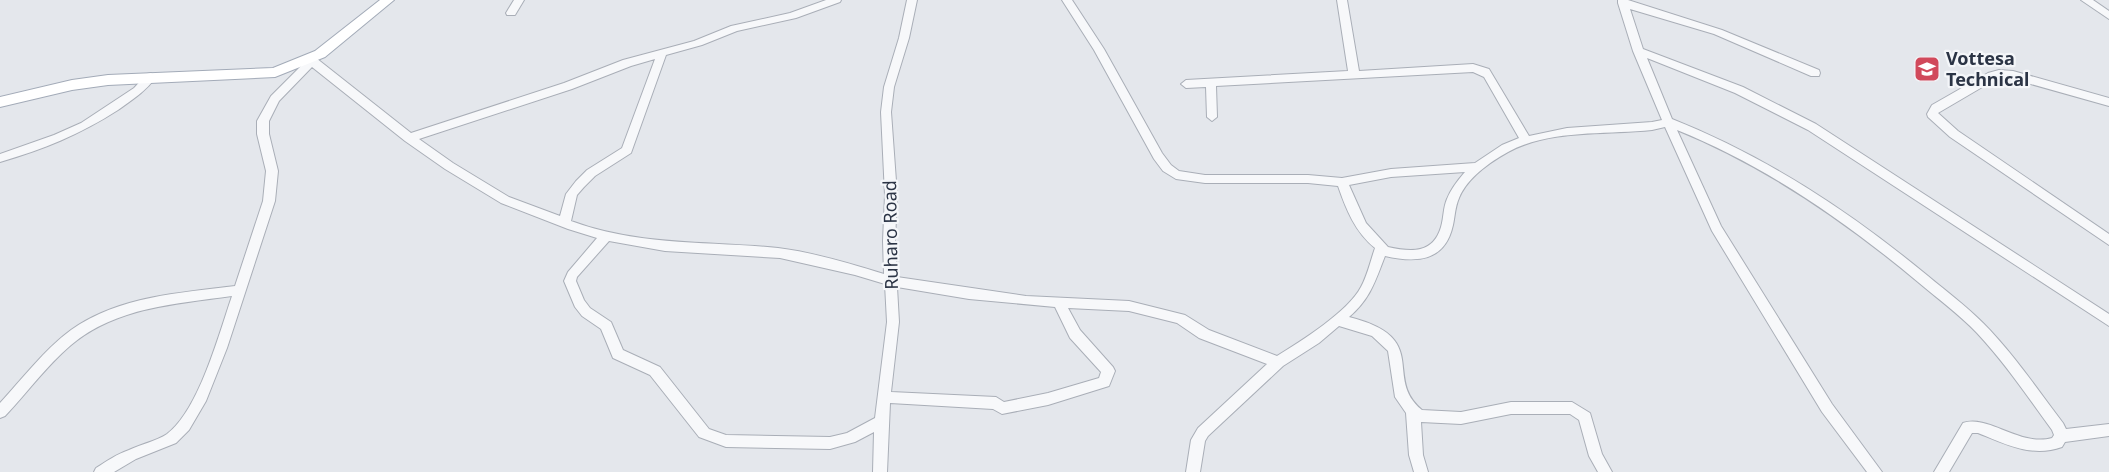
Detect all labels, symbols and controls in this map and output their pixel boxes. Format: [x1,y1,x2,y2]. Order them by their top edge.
place label: Vottesa Technical [1946,46,2029,91]
school or university icon: Vottesa Technical [1912,54,1942,84]
street label: Ruharo Road [877,180,903,290]

